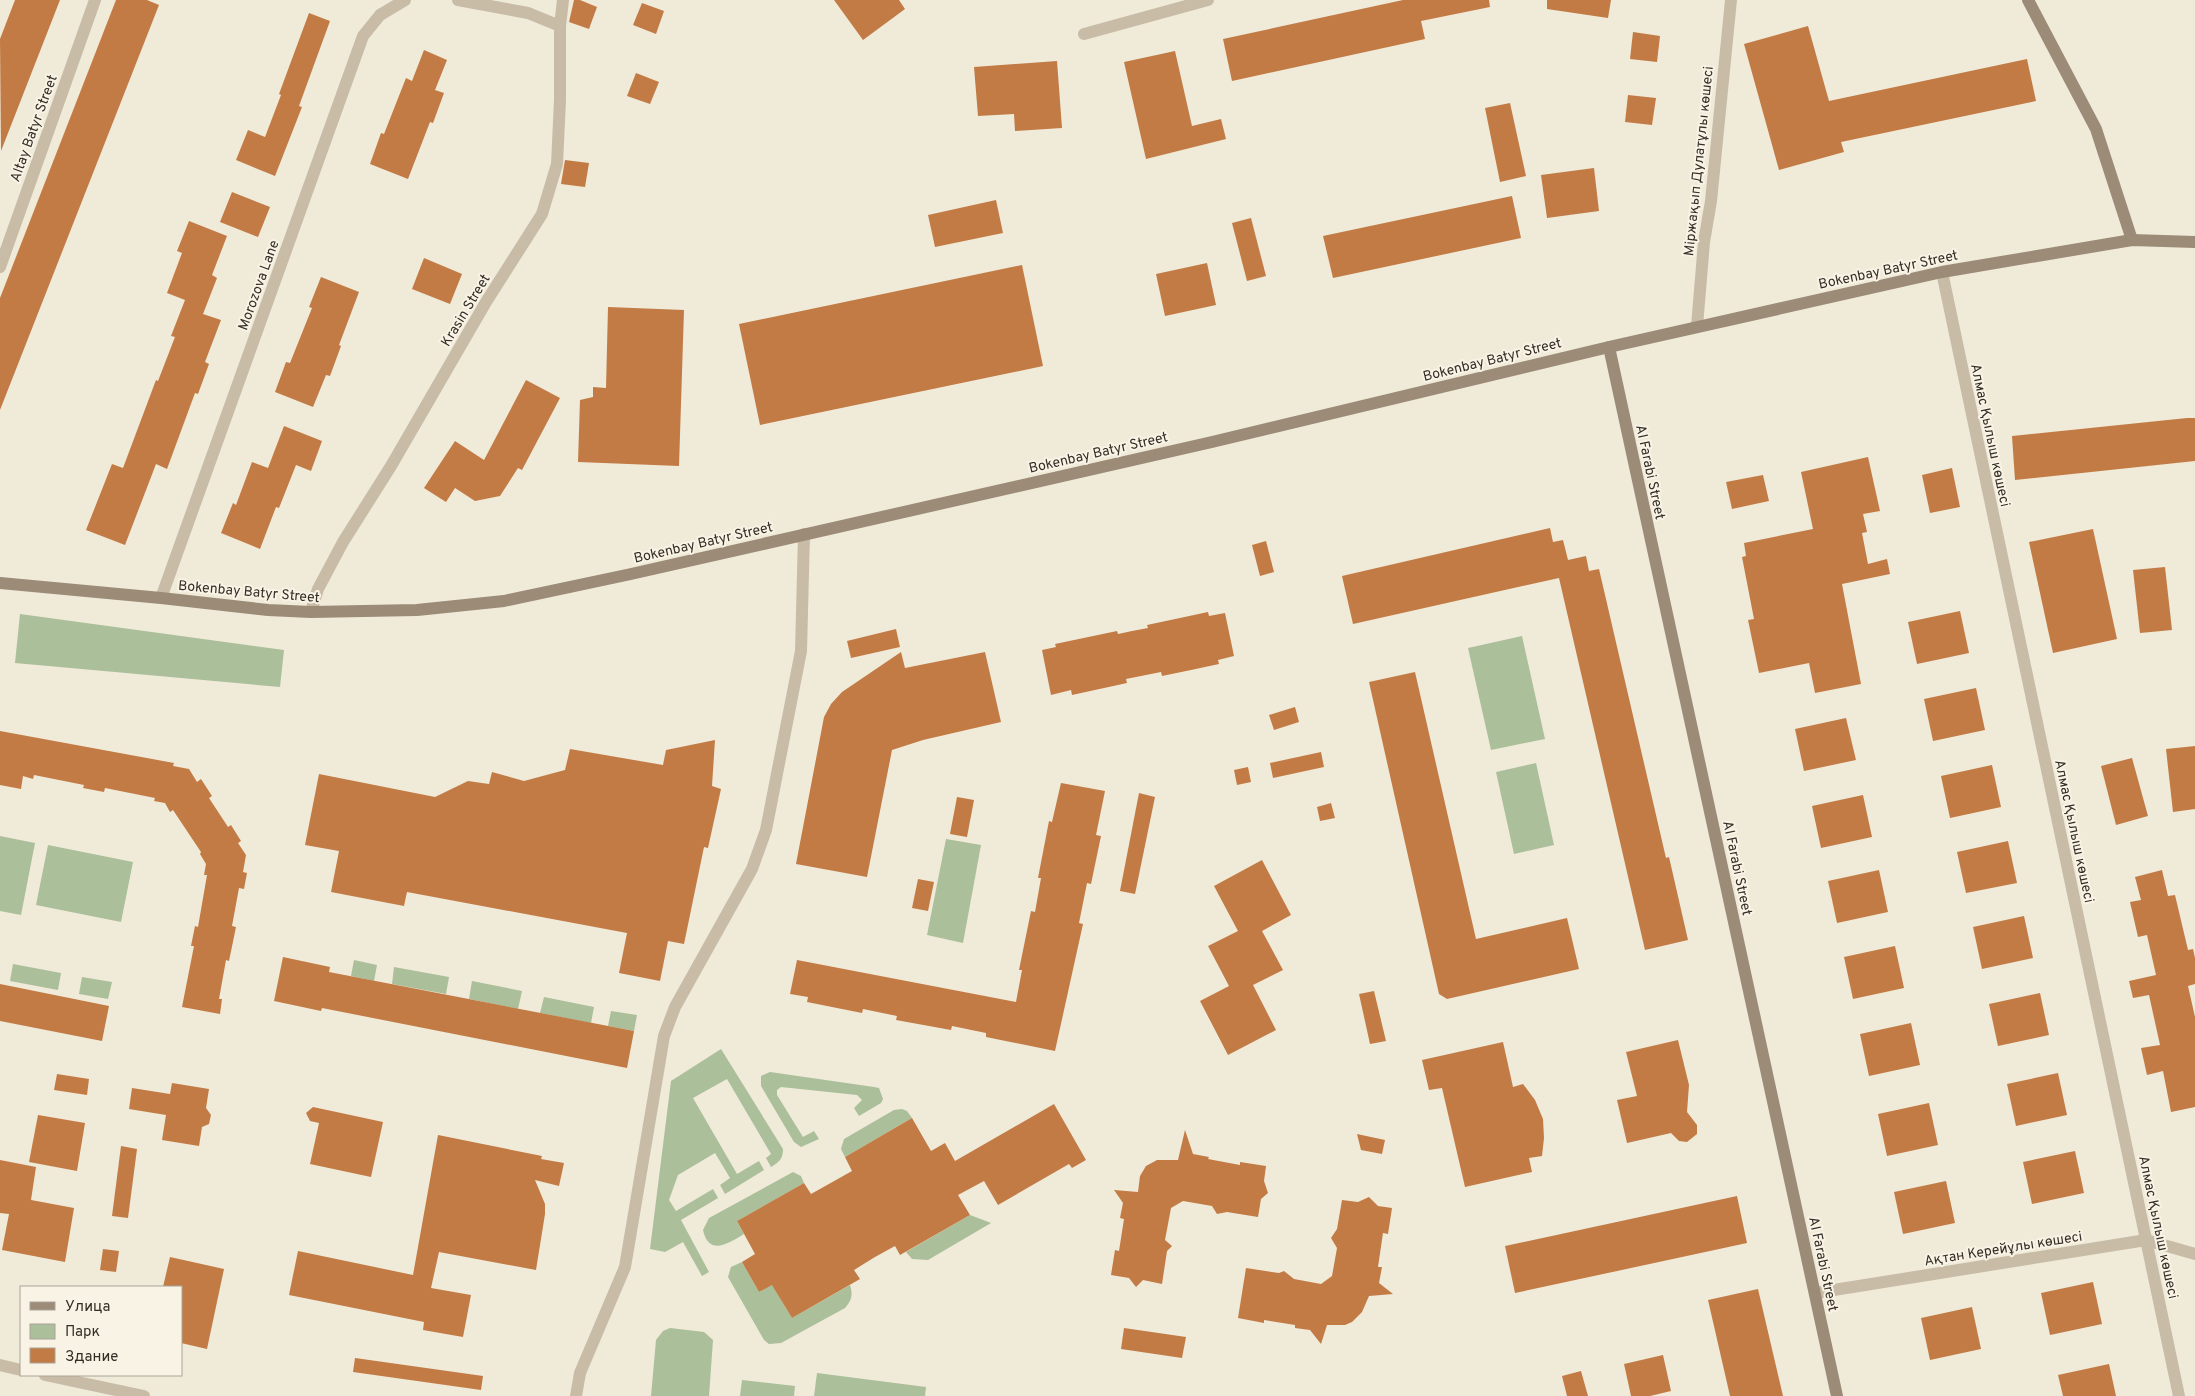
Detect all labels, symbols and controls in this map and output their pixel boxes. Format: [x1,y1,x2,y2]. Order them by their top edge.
street label: Міржақып Дулатұлы көшесі [1681,65,1718,257]
street label: Altay Batyr Street [7,73,62,184]
street label: Morozova Lane [235,238,284,333]
street label: Bokenbay Batyr Street [1817,247,1960,294]
street label: Krasin Street [438,271,495,350]
street label: Bokenbay Batyr Street [1421,335,1563,386]
street label: Алмас Қылыш көшесі [1966,362,2013,508]
street label: Al Farabi Street [1631,423,1668,521]
street label: Bokenbay Batyr Street [1027,429,1169,478]
street label: Bokenbay Batyr Street [632,519,774,568]
street label: Bokenbay Batyr Street [177,578,320,607]
street label: Алмас Қылыш көшесі [2050,758,2097,904]
street label: Al Farabi Street [1718,819,1755,917]
street label: Алмас Қылыш көшесі [2134,1154,2181,1300]
street label: Al Farabi Street [1804,1215,1841,1313]
street label: Ақтан Керейұлы көшесі [1923,1229,2083,1270]
legend [20,1286,182,1376]
text: Улица [65,1298,110,1317]
text: Парк [65,1323,100,1342]
text: Здание [65,1348,118,1367]

